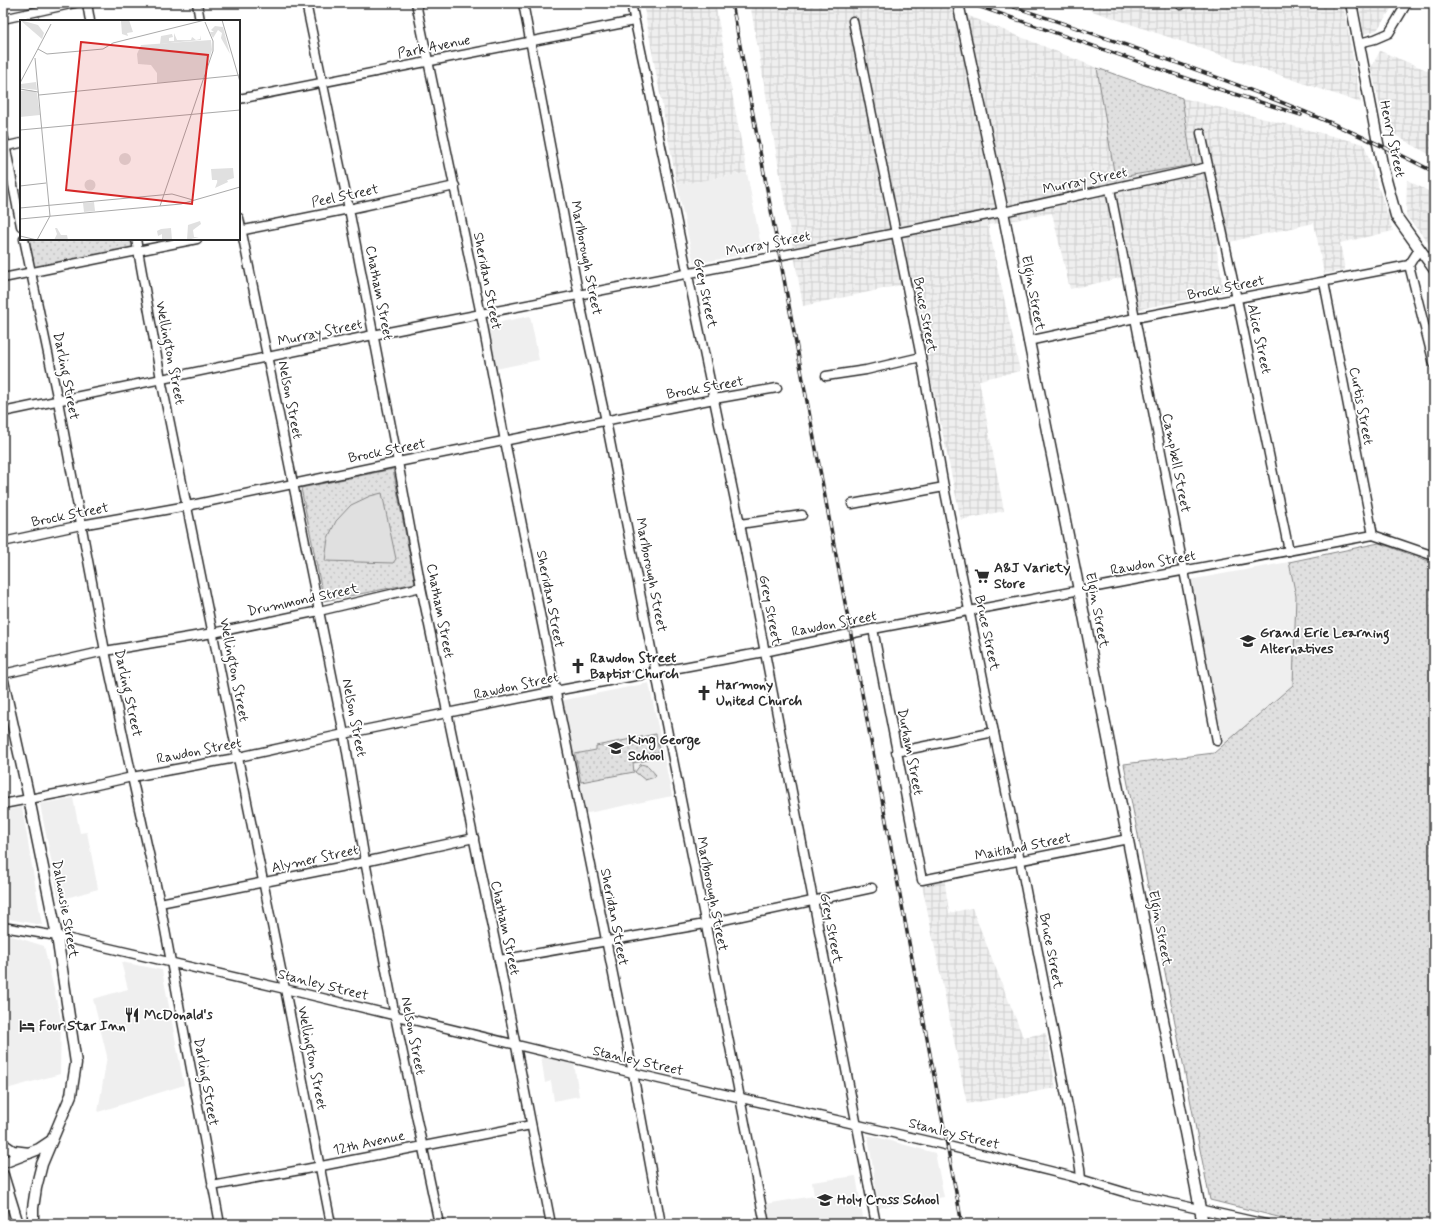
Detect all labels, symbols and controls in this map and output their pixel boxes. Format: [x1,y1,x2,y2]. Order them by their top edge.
inset map [20,20,240,240]
street label: Park Avenue [396,31,472,63]
street label: Henry Street [1375,99,1409,179]
street label: Murray Street [1041,163,1129,199]
street label: Peel Street [310,180,381,212]
street label: Marlborough Street [566,199,606,317]
street label: Murray Street [724,227,812,261]
street label: Sheridan Street [469,231,505,332]
street label: Chatham Street [361,244,397,342]
street label: Elgin Street [1015,254,1049,333]
street label: Grey Street [689,256,721,331]
street label: Brock Street [1186,272,1266,304]
street label: Bruce Street [909,276,941,355]
street label: Wellington Street [149,300,189,407]
street label: Alice Street [1243,302,1275,376]
street label: Murray Street [276,315,364,351]
street label: Darling Street [47,331,83,422]
street label: Nelson Street [274,359,306,441]
street label: Curtis Street [1345,365,1377,447]
street label: Brock Street [665,372,745,404]
street label: Campbell Street [1158,412,1195,515]
street label: Brock Street [347,435,427,467]
street label: Brock Street [30,499,110,531]
street label: Marlborough Street [631,516,671,634]
street label: Rawdon Street [1109,547,1197,579]
street label: Sheridan Street [532,549,568,650]
place label: A&J Variety Store [994,559,1070,593]
street label: Chatham Street [422,562,458,660]
supermarket icon: A&J Variety Store [973,567,991,585]
street label: Elgin Street [1079,571,1113,650]
street label: Grey Street [754,573,786,647]
street label: Drummond Street [246,579,361,621]
street label: Bruce Street [970,594,1004,673]
street label: Rawdon Street [790,607,878,641]
street label: Wellington Street [213,617,253,724]
place label: Grand Erie Learning Alternatives [1260,624,1390,658]
school or university icon: Grand Erie Learning Alternatives [1239,632,1257,650]
street label: Darling Street [108,648,146,739]
place label: Rawdon Street Baptist Church [590,649,679,683]
church icon: Rawdon Street Baptist Church [569,657,587,675]
street label: Rawdon Street [472,668,560,704]
place label: Harmony United Church [716,676,803,710]
street label: Nelson Street [338,677,370,759]
church icon: Harmony United Church [695,684,713,702]
street label: Durham Street [893,707,927,797]
place label: King George School [628,731,701,765]
street label: Rawdon Street [155,734,243,768]
school or university icon: King George School [607,739,625,757]
street label: Maitland Street [973,829,1073,865]
street label: Marlborough Street [692,835,732,953]
street label: Alymer Street [270,841,360,877]
street label: Dalhousie Street [48,858,83,960]
street label: Sheridan Street [596,867,632,968]
street label: Chatham Street [486,879,524,977]
street label: Elgin Street [1142,889,1176,968]
street label: Grey Street [815,891,847,965]
street label: Bruce Street [1035,912,1067,991]
street label: Stanley Street [276,965,371,1005]
street label: Nelson Street [397,995,429,1077]
street label: Wellington Street [291,1005,331,1112]
restaurant icon: McDonald's [123,1006,141,1024]
place label: McDonald's [144,1006,214,1024]
hotel icon: Four Star Inn [18,1017,36,1035]
place label: Four Star Inn [39,1017,126,1035]
street label: Darling Street [187,1037,223,1128]
street label: Stanley Street [591,1042,686,1080]
street label: Stanley Street [907,1114,1002,1154]
street label: 12th Avenue [331,1127,407,1159]
school or university icon: Holy Cross School [816,1191,834,1209]
place label: Holy Cross School [837,1191,939,1209]

